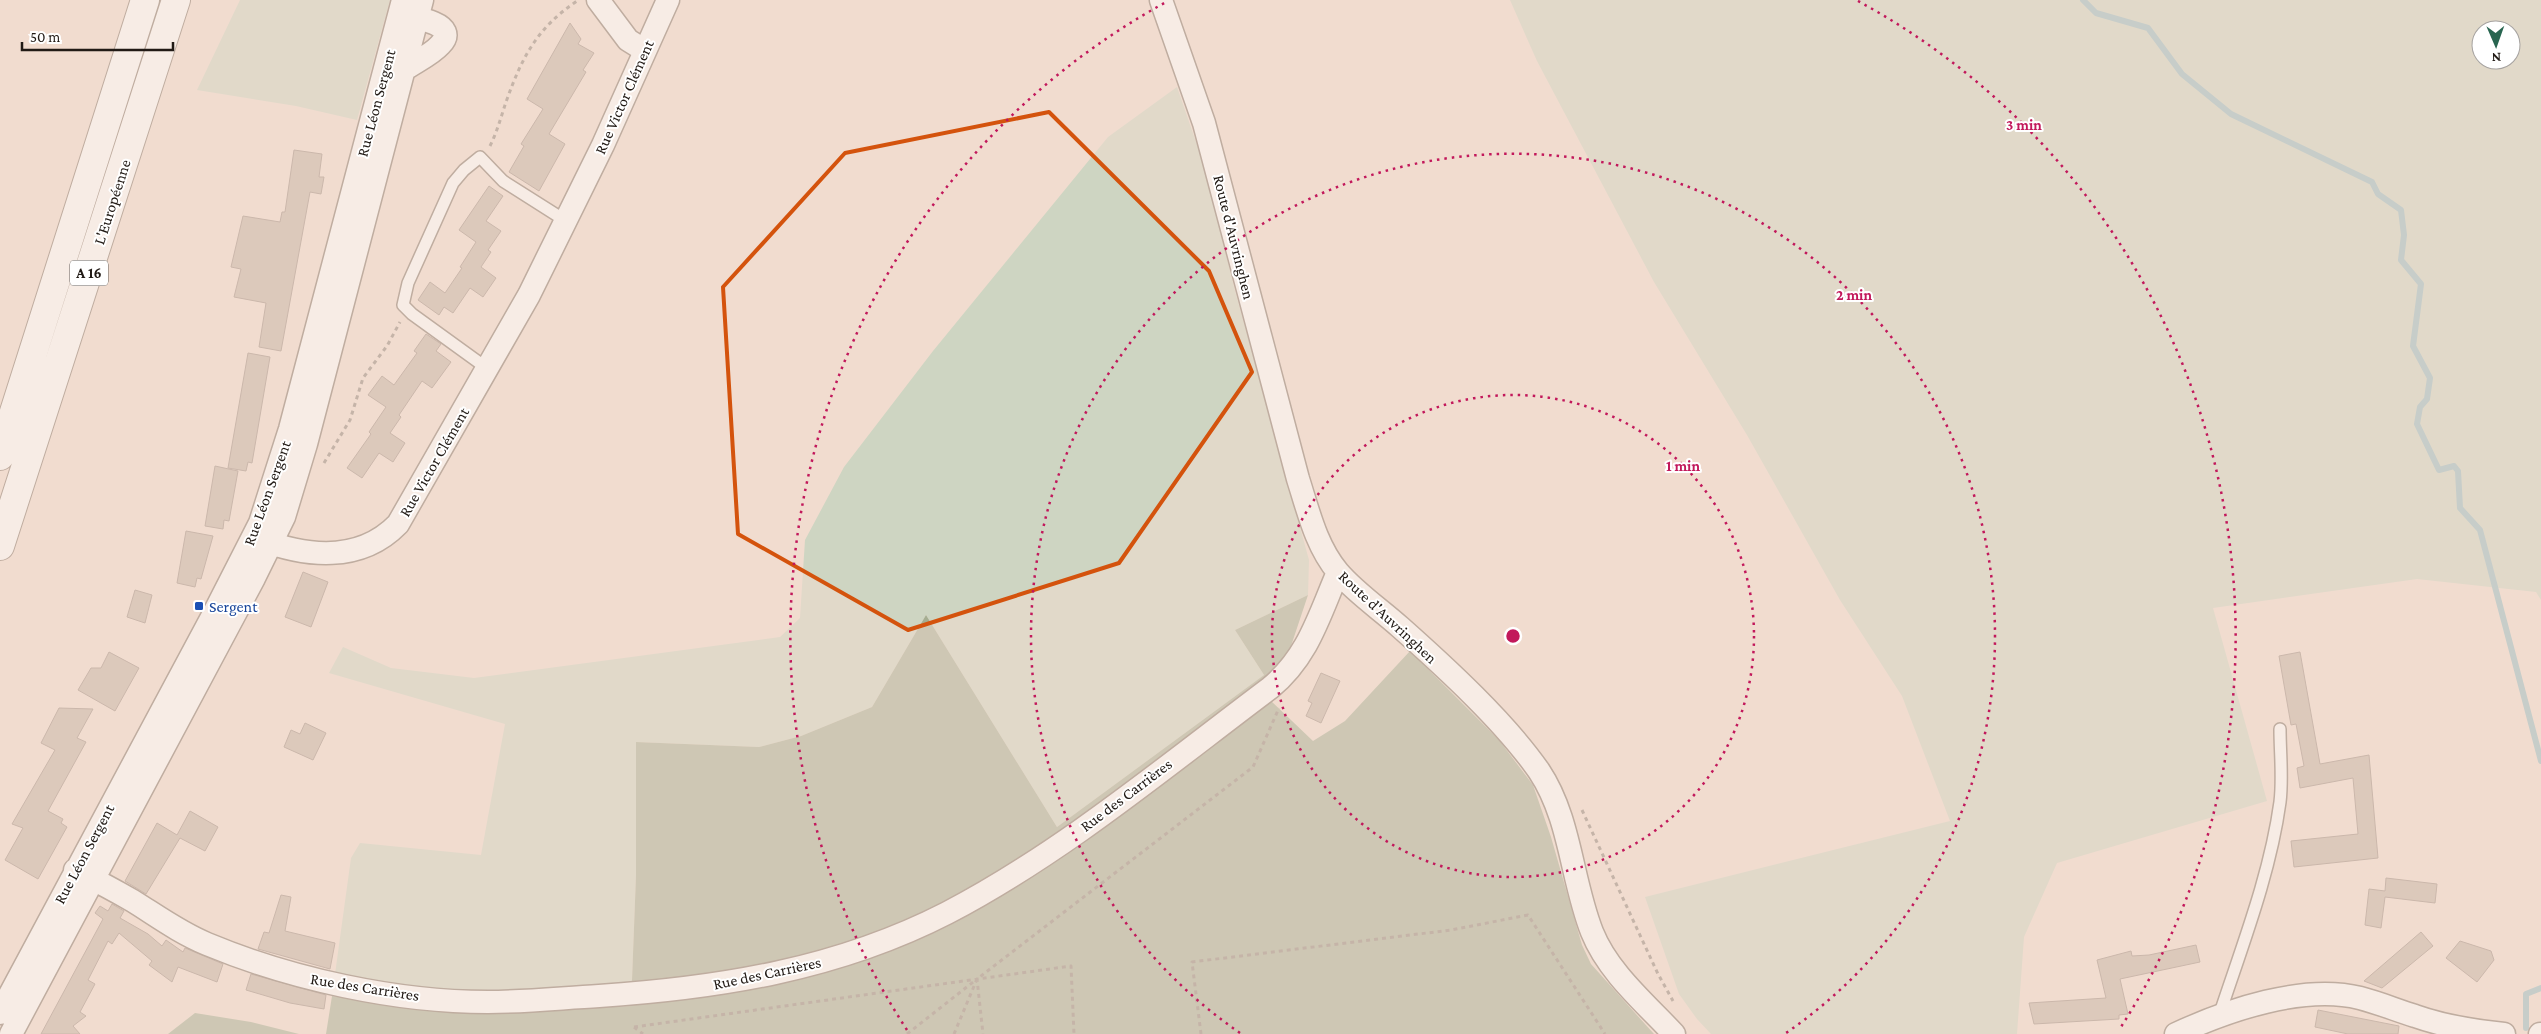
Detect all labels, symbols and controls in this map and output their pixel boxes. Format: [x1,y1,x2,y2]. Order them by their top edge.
scale bar [22,20,174,52]
north arrow [2471,20,2521,70]
text: 50 m [30,29,60,45]
street label: Rue Victor Clément [591,37,657,157]
street label: Rue Léon Sergent [354,47,400,159]
text: N [2491,50,2502,66]
text: 3 min [2006,117,2042,133]
street label: L'Européenne [90,157,135,247]
street label: Route d'Auvringhen [1209,173,1258,302]
road number: A 16 [70,260,108,286]
text: 2 min [1836,287,1872,303]
street label: Rue Victor Clément [396,404,473,520]
street label: Rue Léon Sergent [240,438,295,548]
text: 1 min [1666,458,1700,474]
street label: Route d'Auvringhen [1335,567,1441,668]
place label: Sergent [209,598,258,616]
marker: Sergent [193,600,205,612]
centre of rings [1504,627,1522,645]
street label: Rue des Carrières [1077,755,1175,835]
street label: Rue Léon Sergent [51,801,119,907]
street label: Rue des Carrières [711,953,823,993]
street label: Rue des Carrières [309,970,421,1004]

